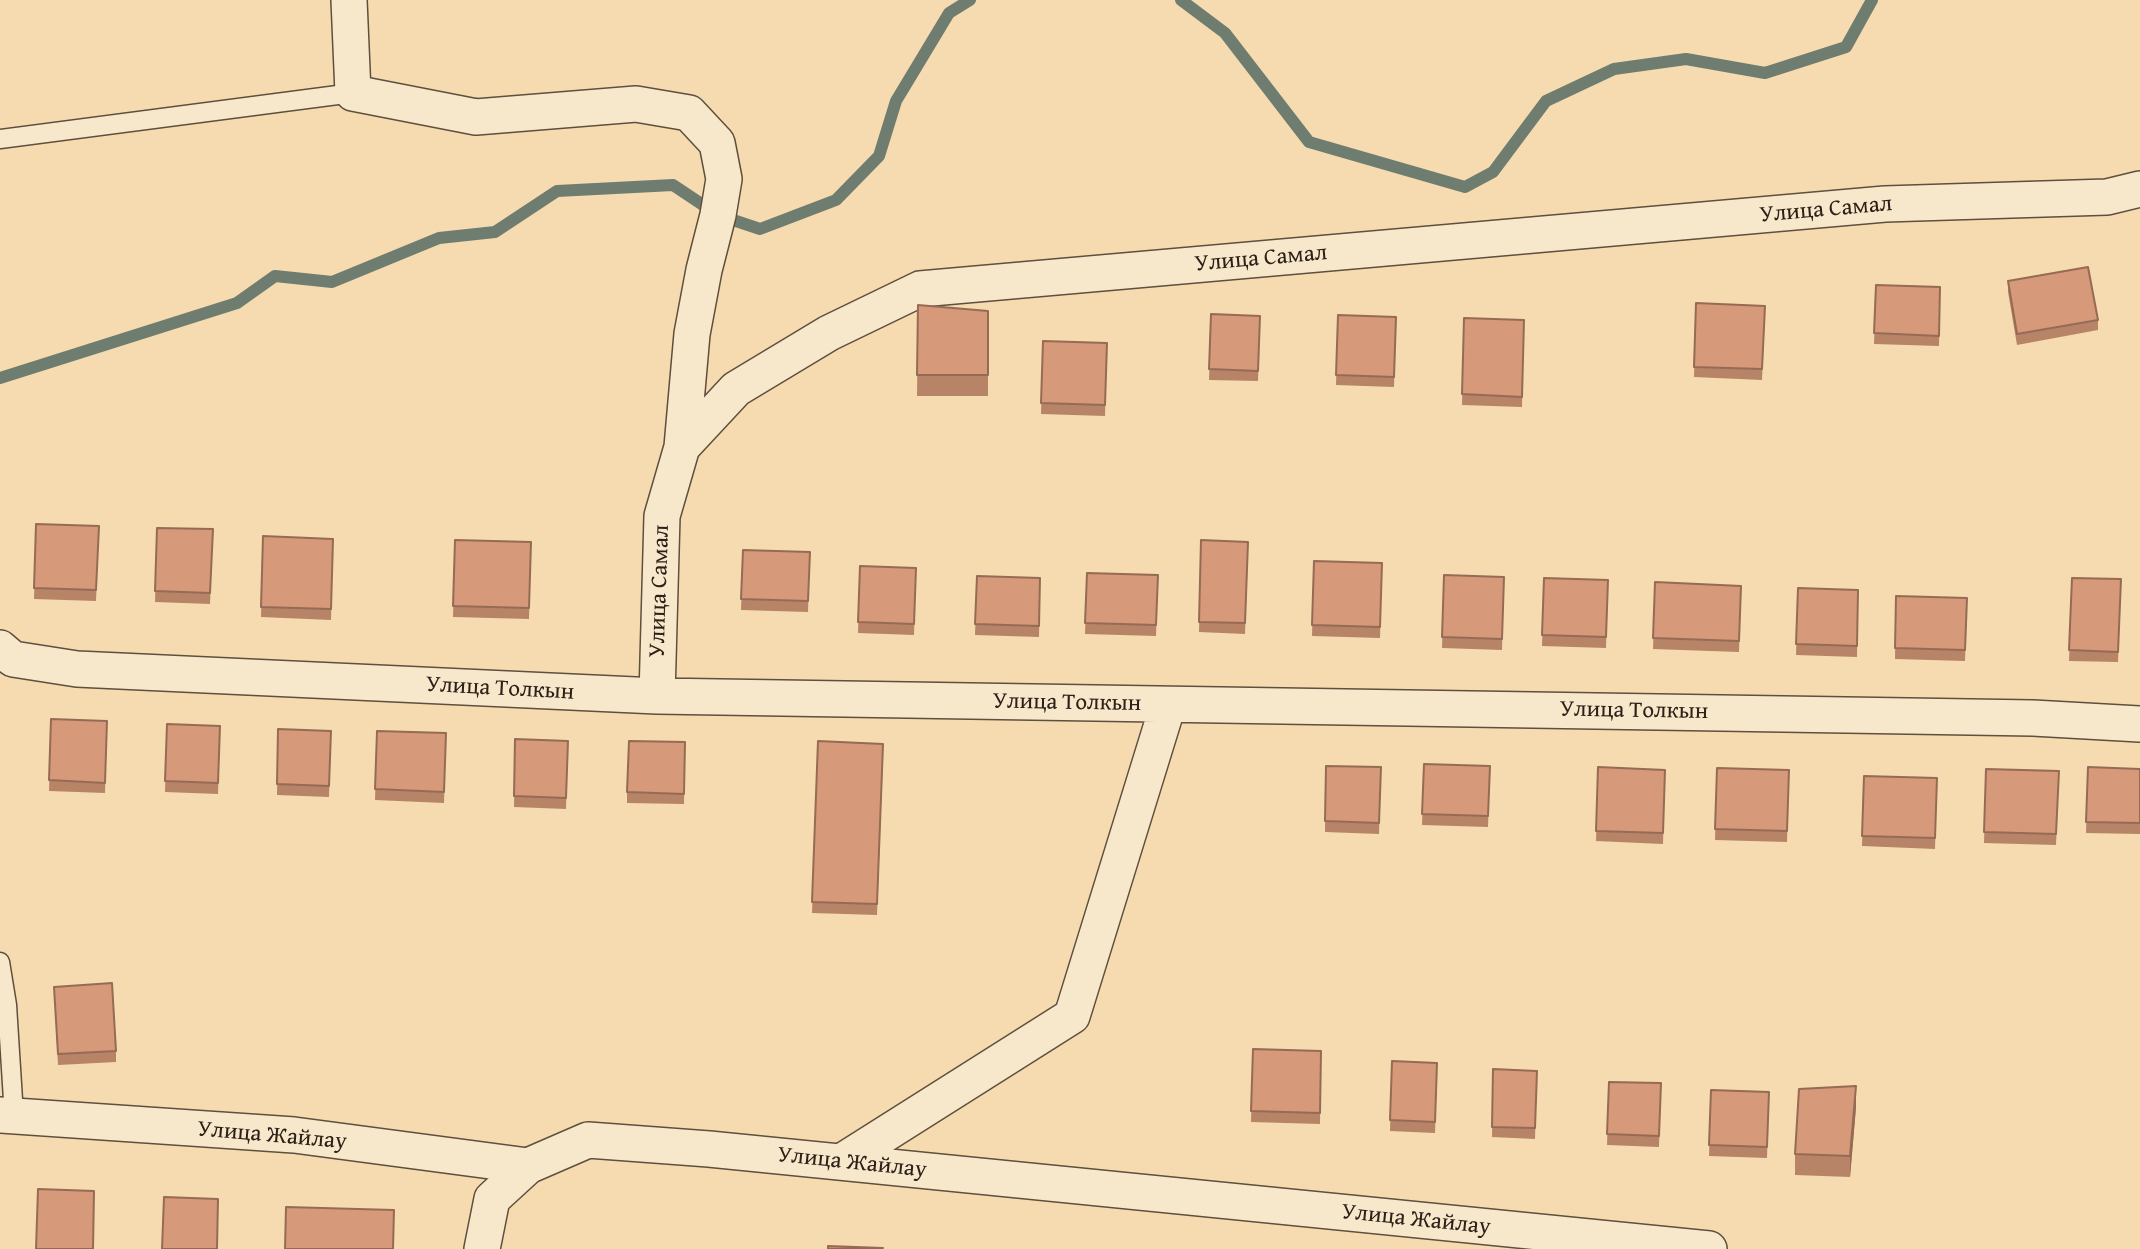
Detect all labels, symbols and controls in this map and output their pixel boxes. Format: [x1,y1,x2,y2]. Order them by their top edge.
street label: Улица Самал [1759,190,1893,230]
street label: Улица Самал [1194,239,1328,279]
street label: Улица Самал [644,524,676,658]
street label: Улица Толкын [425,671,575,707]
street label: Улица Толкын [993,688,1141,718]
street label: Улица Толкын [1560,696,1708,726]
street label: Улица Жайлау [196,1116,348,1156]
street label: Улица Жайлау [776,1141,928,1185]
street label: Улица Жайлау [1340,1198,1492,1242]

